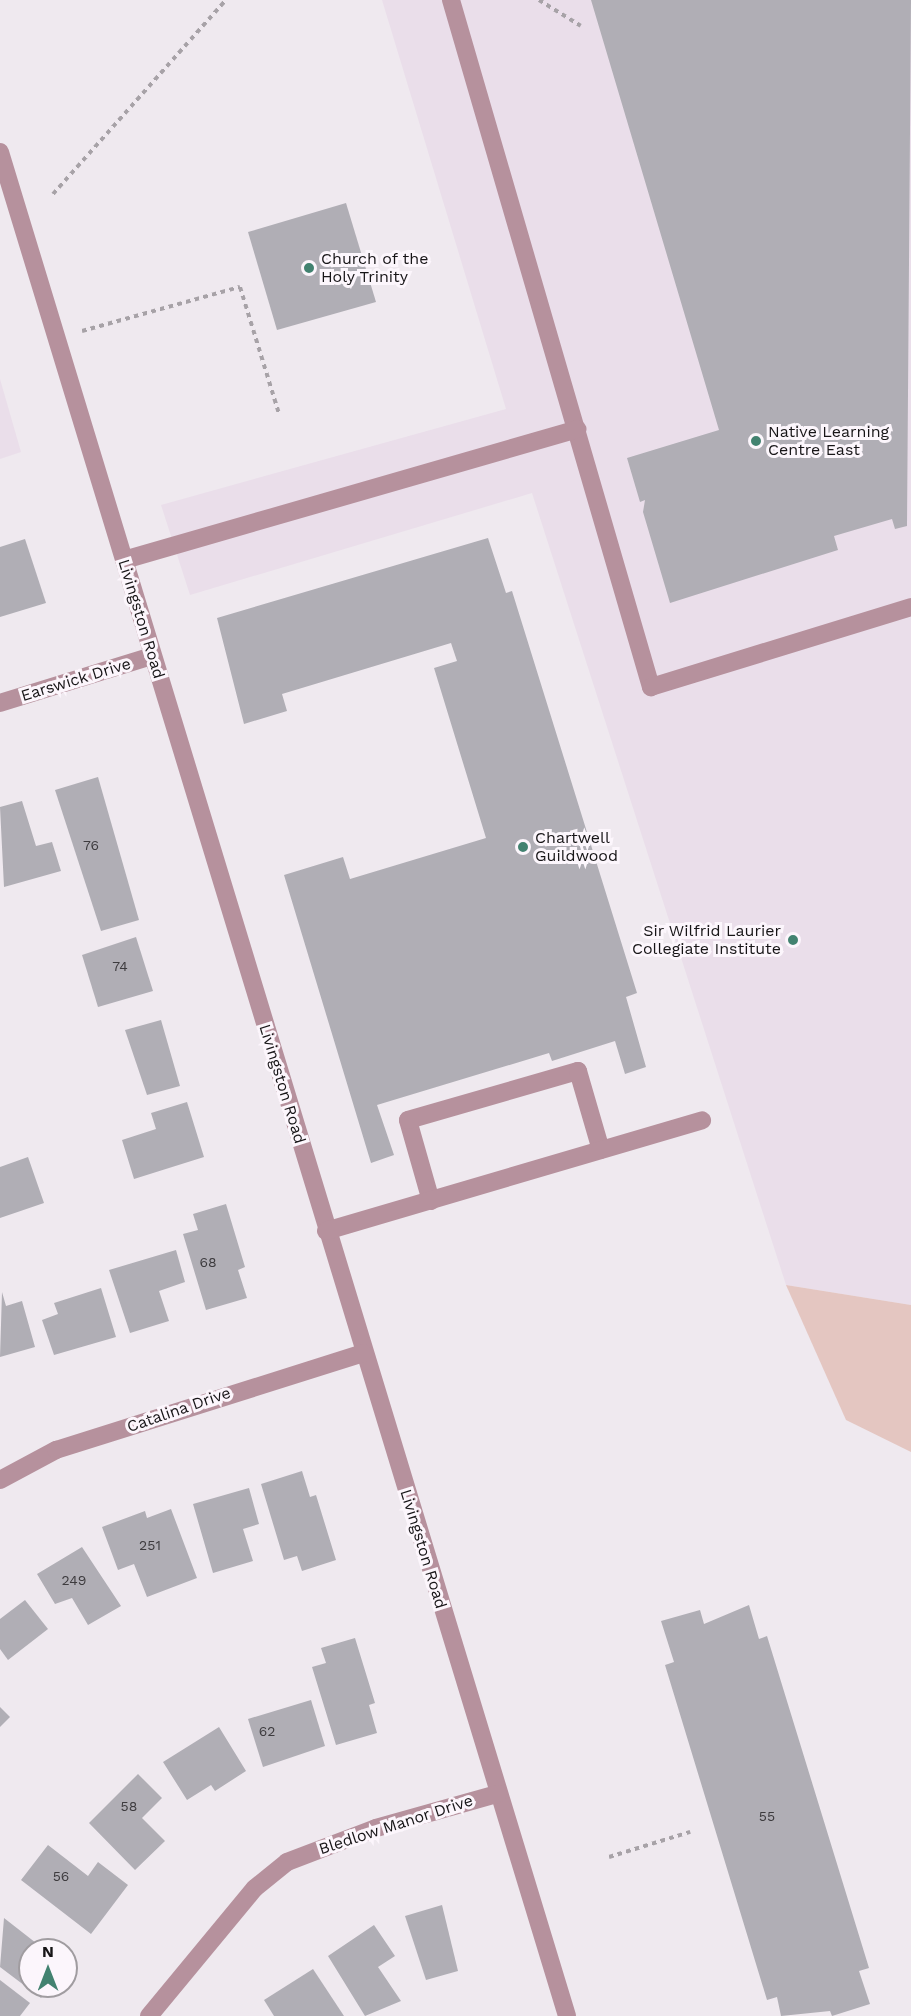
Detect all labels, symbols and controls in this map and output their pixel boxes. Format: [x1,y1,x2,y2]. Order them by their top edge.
place label: Church of the Holy Trinity [321,249,429,287]
marker: Church of the Holy Trinity [302,261,316,275]
place label: Native Learning Centre East [768,422,889,460]
marker: Native Learning Centre East [749,434,763,448]
street label: Livingston Road [114,557,168,681]
street label: Earswick Drive [19,654,133,706]
place label: Chartwell Guildwood [535,828,618,866]
house number: 76 [83,837,99,853]
marker: Chartwell Guildwood [516,840,530,854]
place label: Sir Wilfrid Laurier Collegiate Institute [632,921,781,959]
marker: Sir Wilfrid Laurier Collegiate Institute [786,933,800,947]
house number: 74 [112,958,128,974]
street label: Livingston Road [255,1022,309,1146]
house number: 68 [199,1254,217,1270]
street label: Catalina Drive [124,1383,234,1437]
street label: Livingston Road [396,1487,450,1611]
house number: 251 [139,1537,161,1553]
house number: 249 [62,1572,86,1588]
house number: 62 [259,1723,275,1739]
street label: Bledlow Manor Drive [316,1791,476,1859]
house number: 58 [121,1798,137,1814]
house number: 55 [759,1808,775,1824]
house number: 56 [53,1868,69,1884]
north arrow [18,1938,78,1998]
text: N [42,1942,54,1961]

